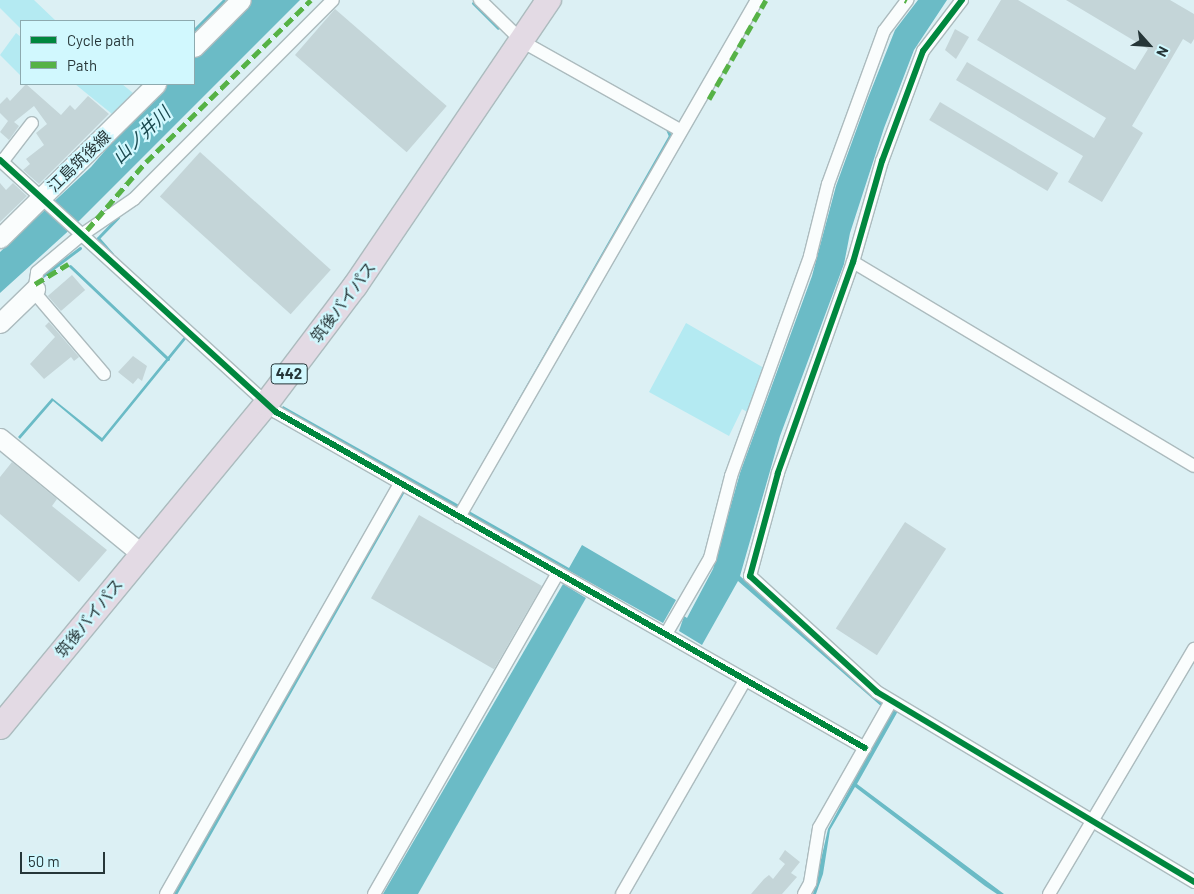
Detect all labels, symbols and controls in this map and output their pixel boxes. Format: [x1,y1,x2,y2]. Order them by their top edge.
legend [20,20,195,85]
north arrow [1124,20,1174,70]
text: Cycle path [67,31,134,49]
text: N [1153,44,1173,60]
text: Path [67,56,97,74]
water label: 山ノ井川 [108,102,174,168]
street label: 江島筑後線 [44,126,114,196]
street label: 筑後バイパス [306,258,380,346]
road number: 442 [270,362,308,386]
street label: 筑後バイパス [51,575,127,661]
scale bar [22,842,108,874]
text: 50 m [28,852,60,870]

